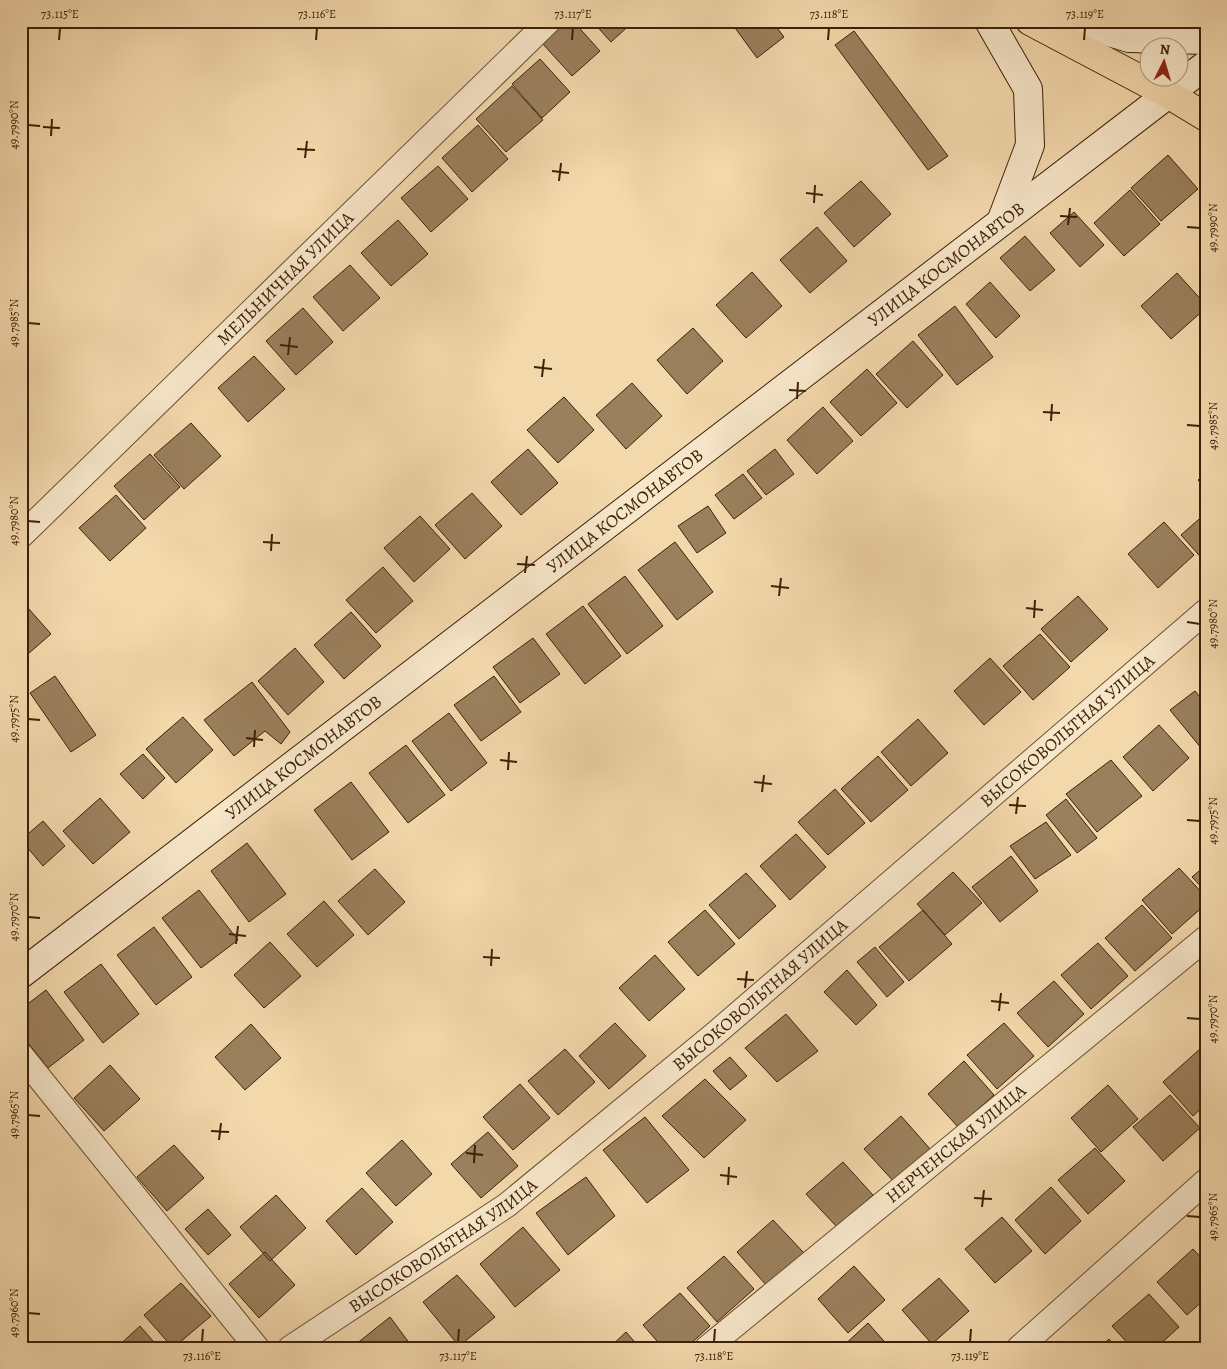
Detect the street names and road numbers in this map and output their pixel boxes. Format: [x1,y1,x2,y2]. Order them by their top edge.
street label: УЛИЦА КОСМОНАВТОВ [863,197,1029,332]
street label: МЕЛЬНИЧНАЯ УЛИЦА [212,206,359,351]
street label: УЛИЦА КОСМОНАВТОВ [542,443,708,579]
street label: ВЫСОКОВОЛЬТНАЯ УЛИЦА [975,648,1160,812]
street label: УЛИЦА КОСМОНАВТОВ [220,690,387,825]
street label: ВЫСОКОВОЛЬТНАЯ УЛИЦА [667,913,853,1076]
street label: НЕРЧЕНСКАЯ УЛИЦА [881,1078,1031,1208]
street label: ВЫСОКОВОЛЬТНАЯ УЛИЦА [344,1173,543,1318]

